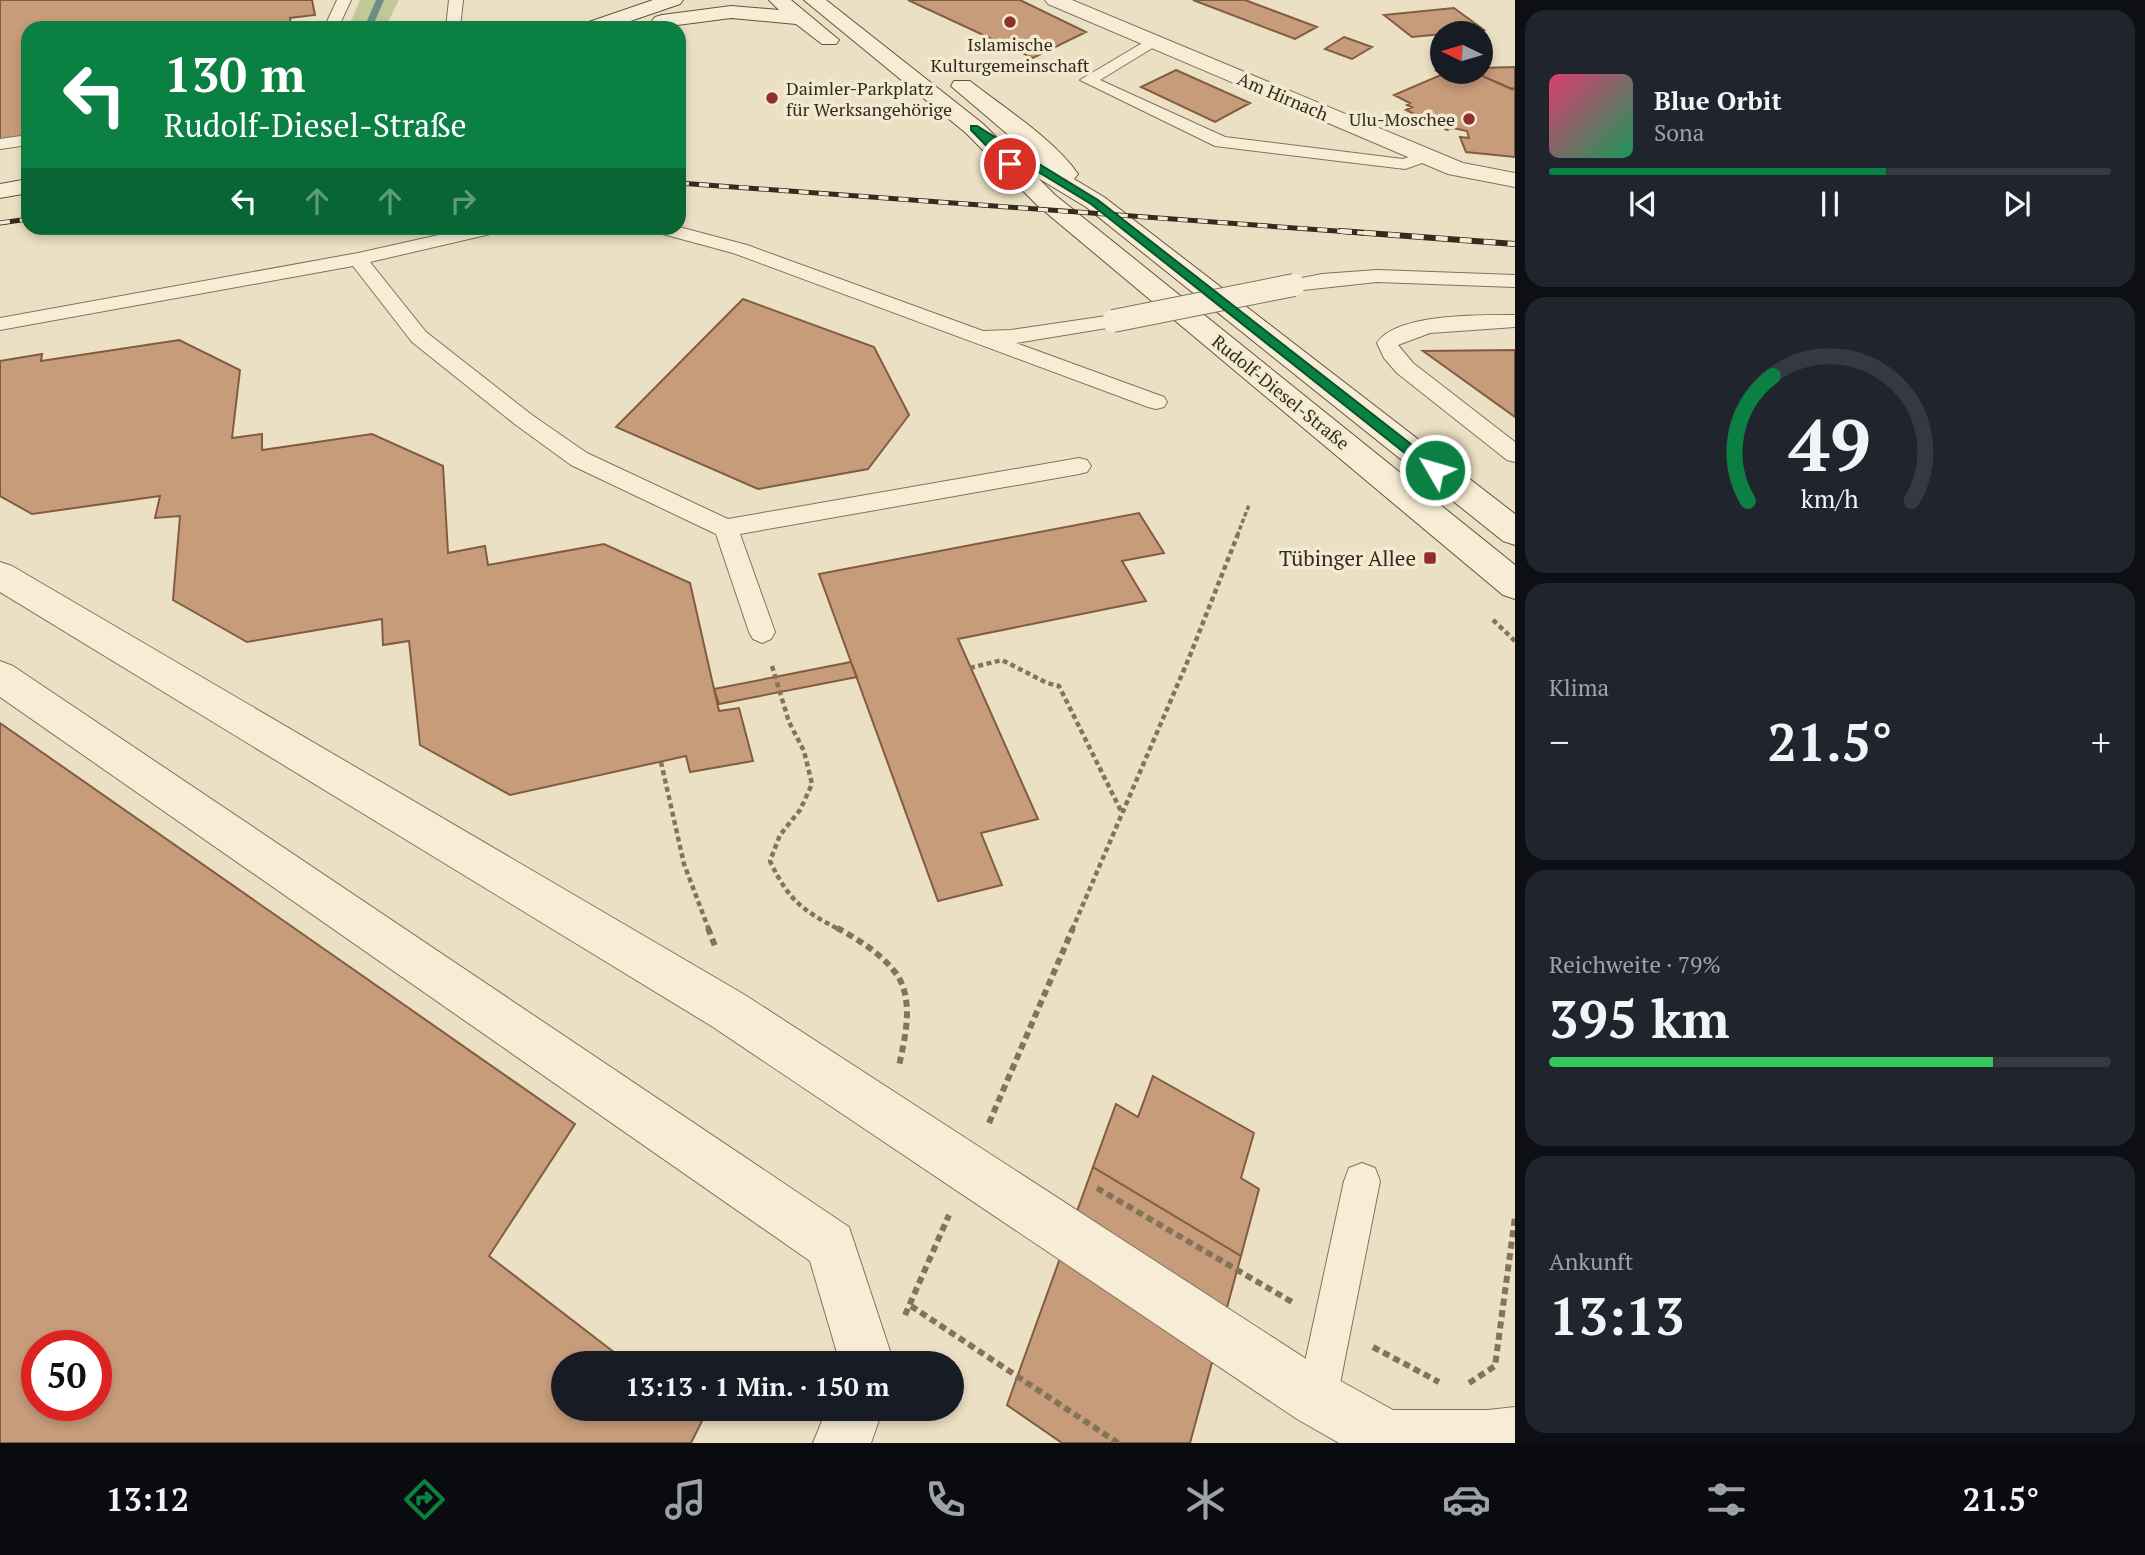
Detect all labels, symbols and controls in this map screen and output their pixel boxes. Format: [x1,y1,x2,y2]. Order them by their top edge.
marker: Islamische Kulturgemeinschaft [1002,14,1018,30]
north arrow [1430,21,1493,84]
map controls [1430,21,1493,84]
place label: Islamische Kulturgemeinschaft [931,32,1090,77]
text: 130 m [164,41,306,106]
icon: left [49,49,140,140]
street label: Am Hirnach [1234,66,1332,126]
place label: Daimler-Parkplatz für Werksangehörige [786,76,952,121]
text: Blue Orbit [1654,83,1782,117]
marker: Daimler-Parkplatz für Werksangehörige [764,90,780,106]
text: Rudolf-Diesel-Straße [164,104,467,146]
place label: Ulu-Moschee [1349,107,1455,131]
marker: Ulu-Moschee [1461,111,1477,127]
text: Sona [1654,117,1704,148]
pin [980,134,1040,194]
icon: arrive [991,145,1029,183]
icon: left [225,182,263,220]
icon: ahead [298,182,336,220]
icon: ahead [371,182,409,220]
icon: right [444,182,482,220]
icon: previous [1624,185,1662,223]
icon: pause [1811,185,1849,223]
icon: next [1998,185,2036,223]
street label: Rudolf-Diesel-Straße [1207,329,1355,455]
text: 49 [1789,395,1871,492]
position arrow [1398,433,1472,507]
text: km/h [1801,482,1859,515]
place label: Tübinger Allee [1279,544,1416,572]
marker: Tübinger Allee [1422,550,1438,566]
text: Klima [1549,672,1609,703]
text: 21.5° [1767,707,1893,776]
text: − [1549,717,1569,767]
text: + [2091,717,2111,767]
text: Reichweite · 79% [1549,949,1721,980]
text: 395 km [1549,984,1730,1053]
text: Ankunft [1549,1246,1633,1277]
text: 13:13 [1549,1281,1684,1350]
speed limit sign: 50 [21,1330,112,1421]
text: 13:13 · 1 Min. · 150 m [625,1369,890,1403]
icon: directions [400,1475,449,1524]
icon: music [661,1475,710,1524]
icon: phone [921,1475,970,1524]
icon: climate [1181,1475,1230,1524]
icon: car [1442,1475,1491,1524]
icon: filters [1702,1475,1751,1524]
text: 13:12 [106,1478,189,1520]
text: 21.5° [1962,1478,2039,1520]

